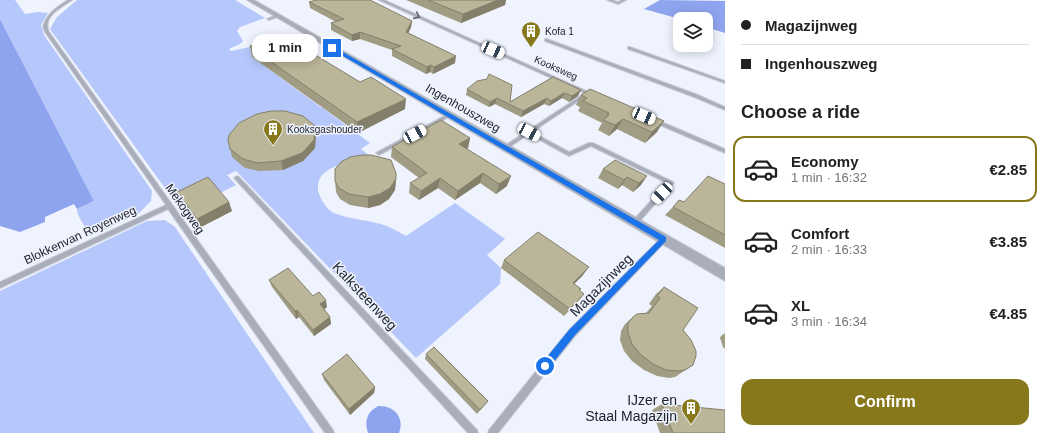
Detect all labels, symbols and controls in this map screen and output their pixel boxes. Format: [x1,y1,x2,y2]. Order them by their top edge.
one-way arrow [412,11,420,19]
map controls [673,12,713,52]
button: layers [673,12,713,52]
text: Magazijnweg [765,17,858,34]
building icon: Kofa 1 [520,20,542,48]
place label: Kofa 1 [545,26,574,37]
callout: 1 min [252,34,318,62]
route end [323,39,341,57]
text: 1 min [268,40,302,55]
car [480,40,506,60]
street label: Kooksweg [533,54,579,82]
text: Ingenhouszweg [765,55,878,72]
street label: Ingenhouszweg [423,81,503,135]
text: Choose a ride [741,102,860,122]
car [631,106,657,126]
building icon: Kooksgashouder [262,118,284,146]
car [516,121,542,143]
car [402,123,428,145]
place label: Kooksgashouder [287,124,363,135]
icon: car [743,151,779,187]
text: Economy [791,153,859,170]
text: €2.85 [989,161,1027,178]
text: 1 min · 16:32 [791,170,867,185]
car [649,180,675,206]
street label: Mekogweg [163,181,207,237]
street label: Blokkenvan Royenweg [22,203,138,267]
icon: car [743,223,779,259]
text: Comfort [791,225,849,242]
text: €3.85 [989,233,1027,250]
text: 2 min · 16:33 [791,242,867,257]
street label: Magazijnweg [566,250,636,320]
street label: Kalksteenweg [329,259,401,333]
icon: car [743,295,779,331]
text: XL [791,297,810,314]
text: €4.85 [989,305,1027,322]
text: 3 min · 16:34 [791,314,867,329]
route start [536,357,554,375]
button: Confirm [741,379,1029,425]
place label: IJzer en Staal Magazijn [585,392,677,424]
building icon: IJzer en Staal Magazijn [680,397,702,425]

